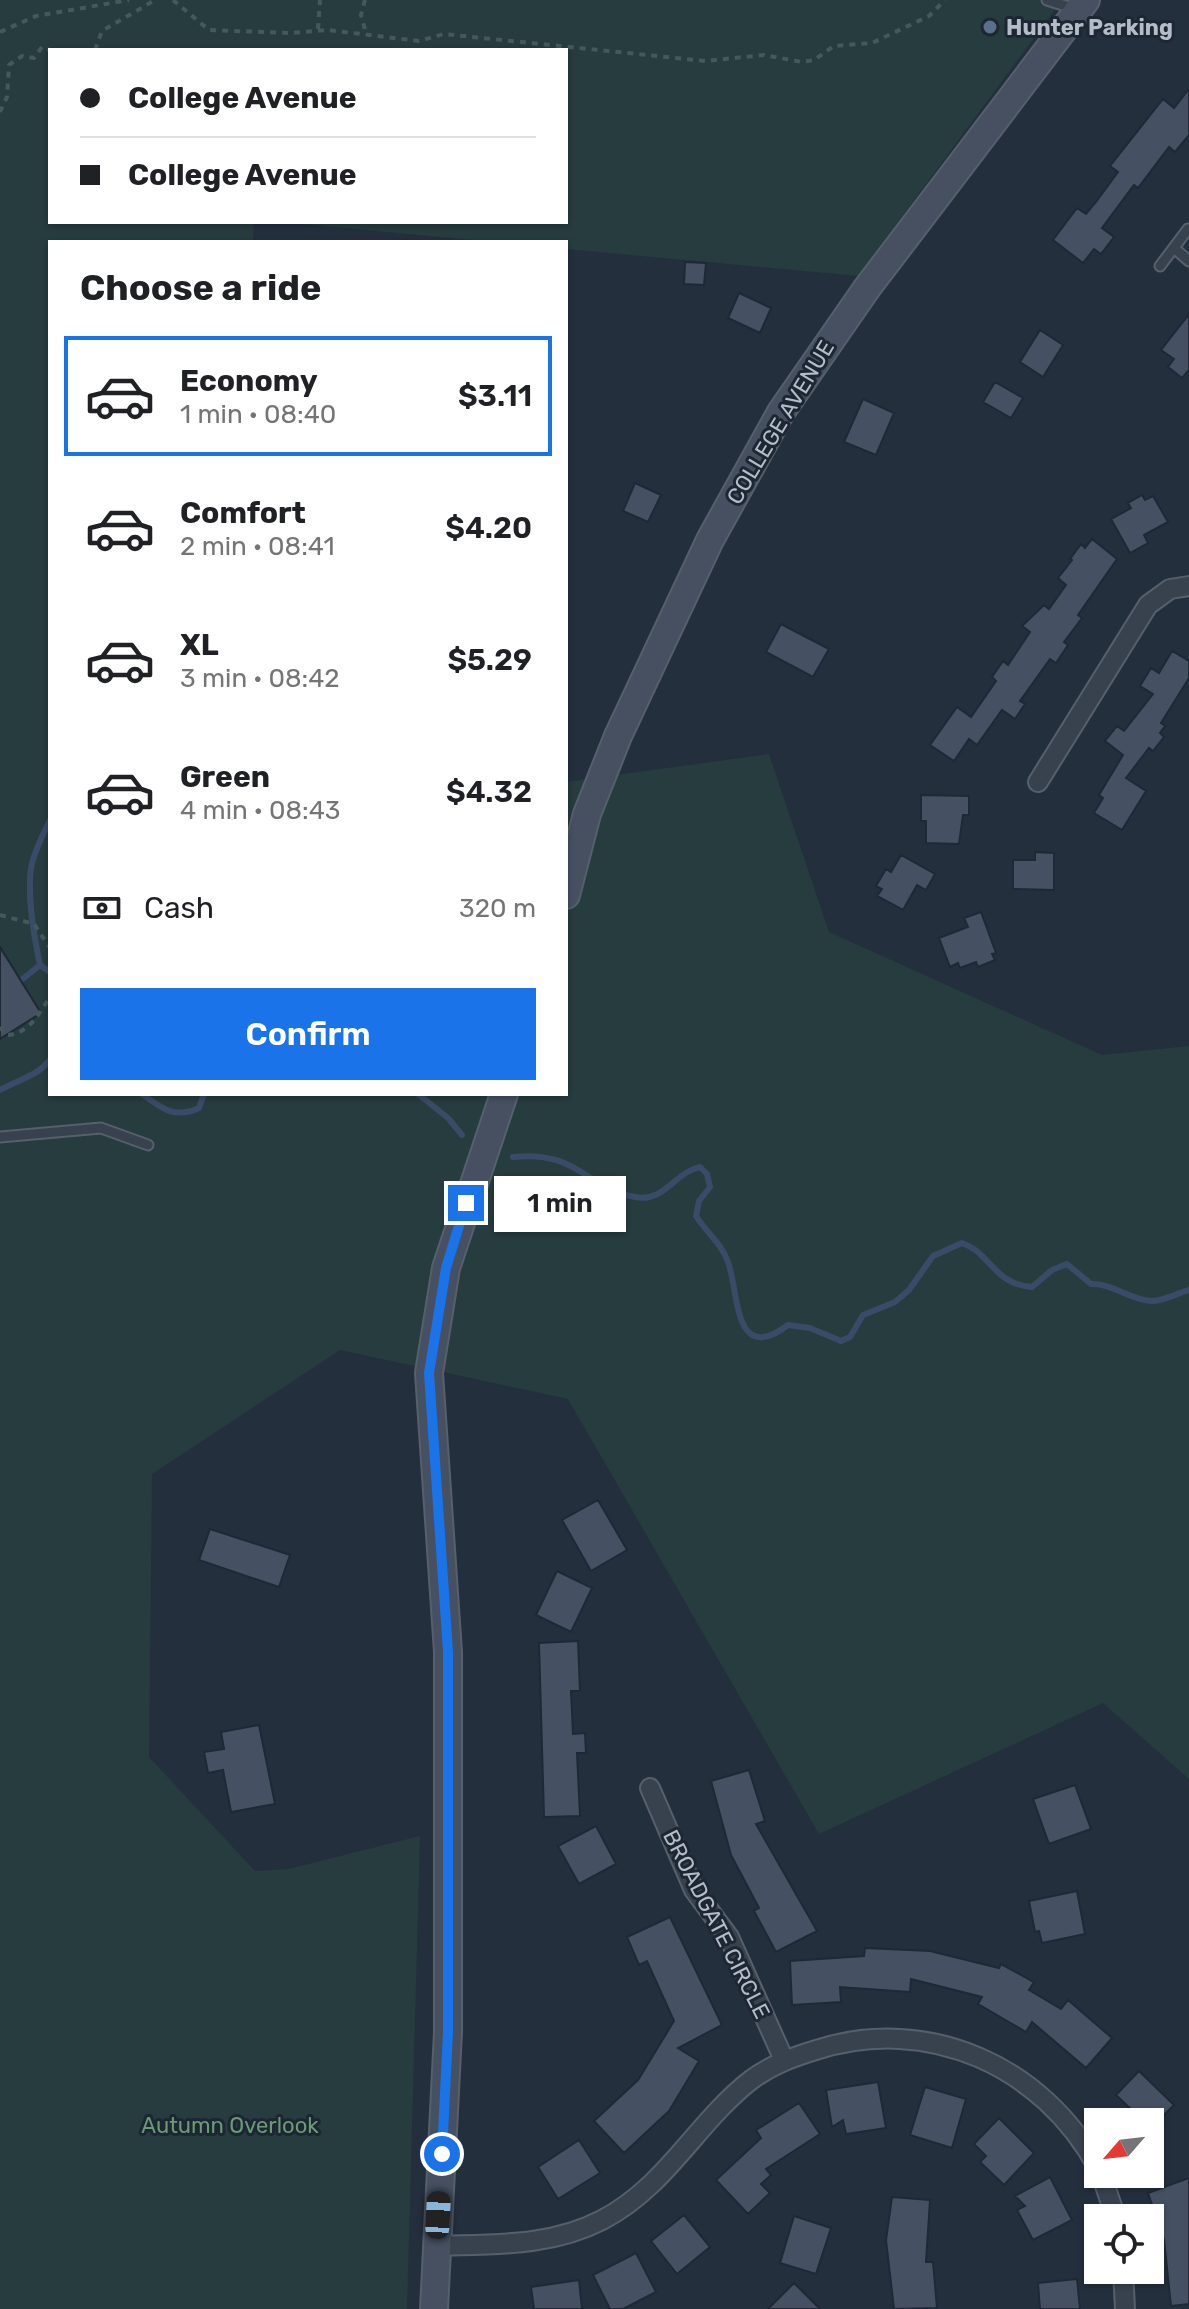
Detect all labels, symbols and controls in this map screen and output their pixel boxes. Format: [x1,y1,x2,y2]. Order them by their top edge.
place label: Hunter Parking [1006,14,1173,41]
marker: Hunter Parking [981,18,999,36]
text: College Avenue [128,80,357,116]
text: College Avenue [128,157,357,193]
text: Choose a ride [80,266,321,309]
street label: COLLEGE AVENUE [721,336,840,509]
icon: car [84,360,156,432]
text: Economy [180,363,318,399]
text: $3.11 [458,378,532,414]
text: 1 min · 08:40 [180,399,336,430]
icon: car [84,492,156,564]
text: Comfort [180,495,306,531]
text: $4.20 [445,510,532,546]
text: 2 min · 08:41 [180,531,335,562]
icon: car [84,624,156,696]
text: XL [180,627,219,663]
text: $5.29 [447,642,532,678]
text: 3 min · 08:42 [180,663,340,694]
icon: car [84,756,156,828]
text: Green [180,759,270,795]
text: $4.32 [446,774,532,810]
text: 4 min · 08:43 [180,795,340,826]
icon: cash [80,886,124,930]
text: Cash [144,890,214,926]
text: 320 m [459,893,536,924]
button: Confirm [80,988,536,1080]
callout: 1 min [494,1175,626,1231]
route end [448,1185,484,1221]
text: 1 min [527,1188,593,1219]
street label: BROADGATE CIRCLE [657,1825,776,2023]
north arrow [1084,2108,1164,2188]
map controls [1084,2108,1164,2284]
park label: Autumn Overlook [141,2112,319,2139]
route start [424,2136,460,2172]
car [425,2190,451,2240]
button: locate [1084,2204,1164,2284]

